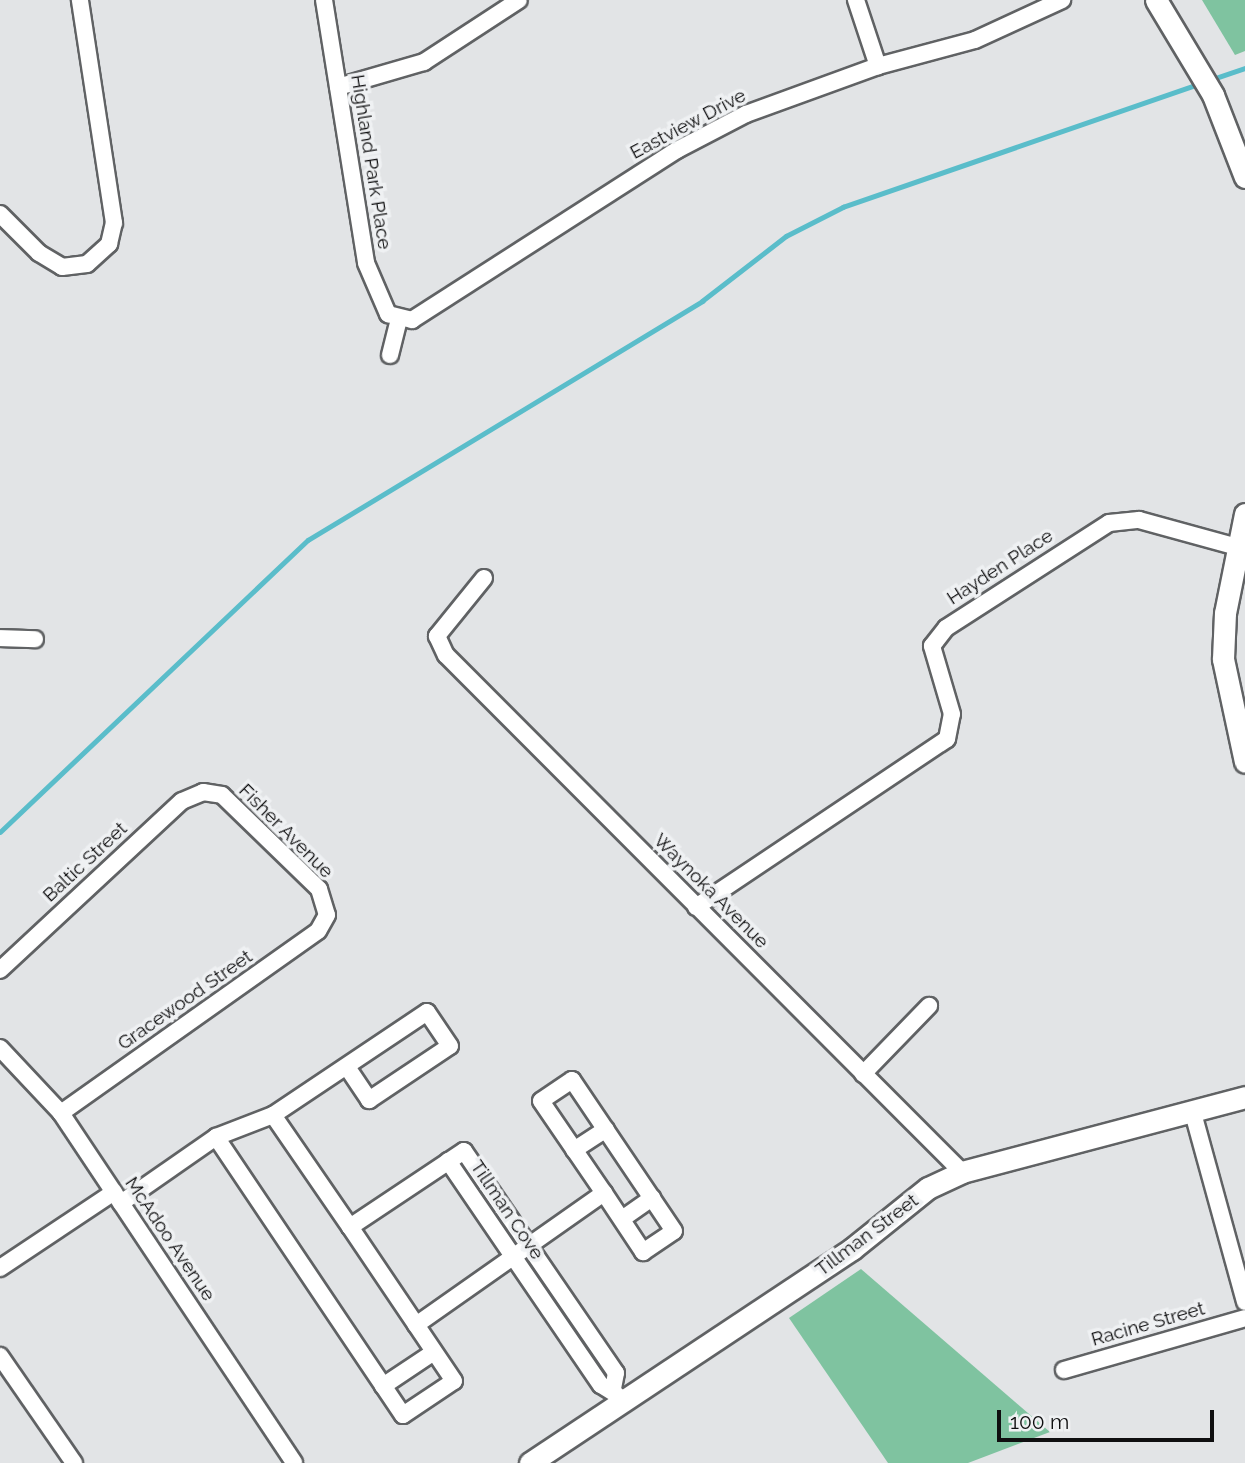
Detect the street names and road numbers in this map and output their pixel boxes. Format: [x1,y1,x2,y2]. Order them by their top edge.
street label: Highland Park Place [346,73,396,251]
street label: Eastview Drive [626,84,750,164]
street label: Hayden Place [943,524,1057,610]
street label: Fisher Avenue [234,779,338,883]
street label: Baltic Street [38,817,132,907]
street label: Waynoka Avenue [649,829,773,953]
street label: Gracewood Street [113,945,257,1055]
street label: Tillman Cove [465,1156,549,1264]
street label: McAdoo Avenue [120,1172,220,1306]
street label: Tillman Street [811,1189,923,1281]
street label: Racine Street [1089,1297,1207,1351]

